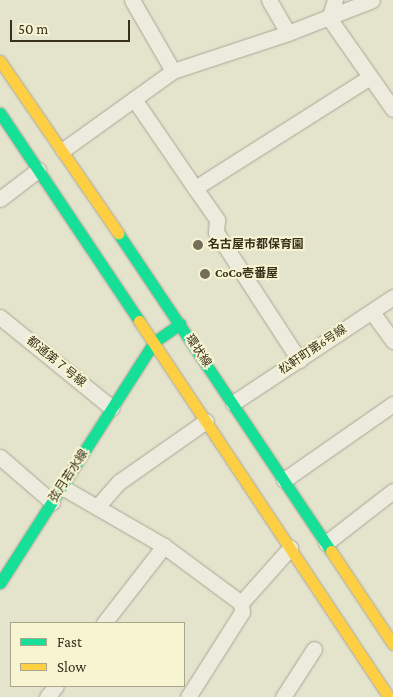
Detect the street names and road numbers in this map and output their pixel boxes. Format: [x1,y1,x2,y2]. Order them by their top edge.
street label: 松軒町第6号線 [277,322,349,378]
street label: 環状線 [182,332,214,370]
street label: 都通第７号線 [23,334,89,390]
street label: 弦月若水線 [47,447,91,505]

